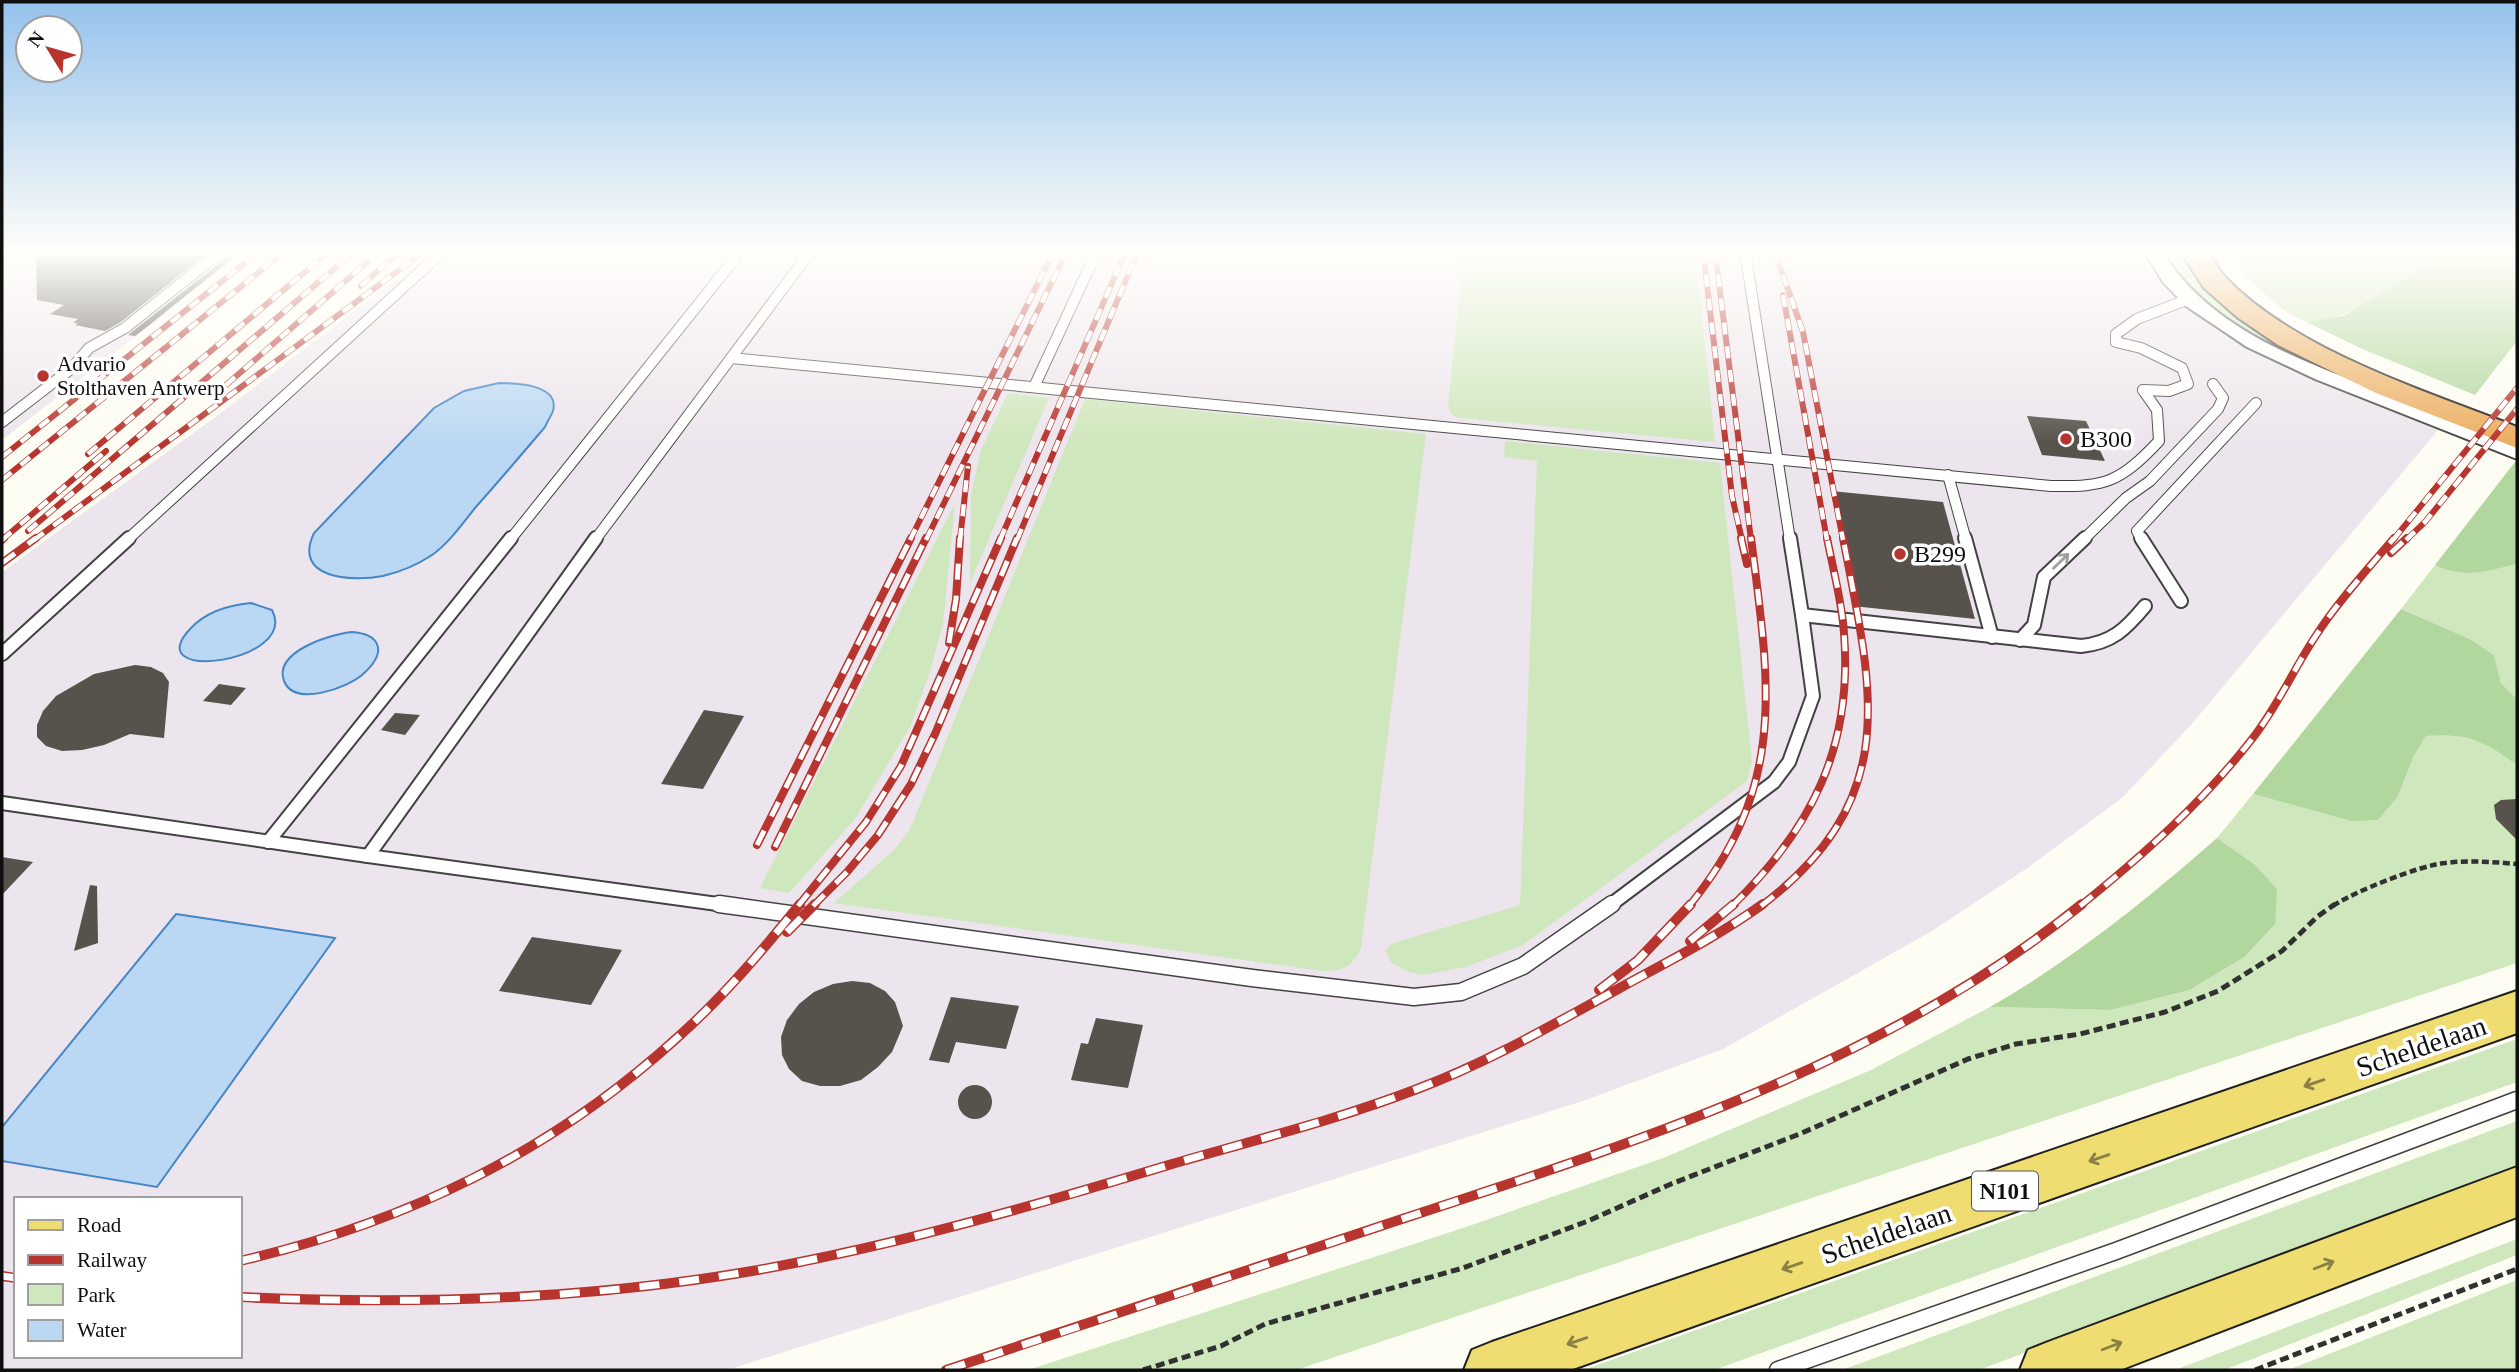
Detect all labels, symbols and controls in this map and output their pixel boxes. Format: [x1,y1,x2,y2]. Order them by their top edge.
north arrow [14,14,84,84]
text: N [23,27,49,51]
place label: Advario Stolthaven Antwerp [57,352,224,400]
marker: Advario Stolthaven Antwerp [35,368,51,384]
place label: B300 [2080,426,2132,452]
marker: B300 [2058,431,2074,447]
place label: B299 [1914,541,1966,567]
marker: B299 [1892,546,1908,562]
one-way arrow [2052,552,2069,569]
street label: Scheldelaan [2352,1010,2490,1083]
one-way arrow [2303,1077,2325,1090]
one-way arrow [2089,1153,2111,1165]
road number: N101 [1972,1172,2038,1210]
legend [14,1197,242,1358]
street label: Scheldelaan [1817,1197,1955,1270]
text: Road [77,1213,122,1237]
text: Railway [77,1248,147,1272]
one-way arrow [2313,1258,2335,1270]
one-way arrow [1781,1260,1803,1273]
text: Park [77,1283,116,1307]
text: Water [77,1318,127,1342]
one-way arrow [1567,1336,1589,1348]
one-way arrow [2100,1339,2122,1351]

